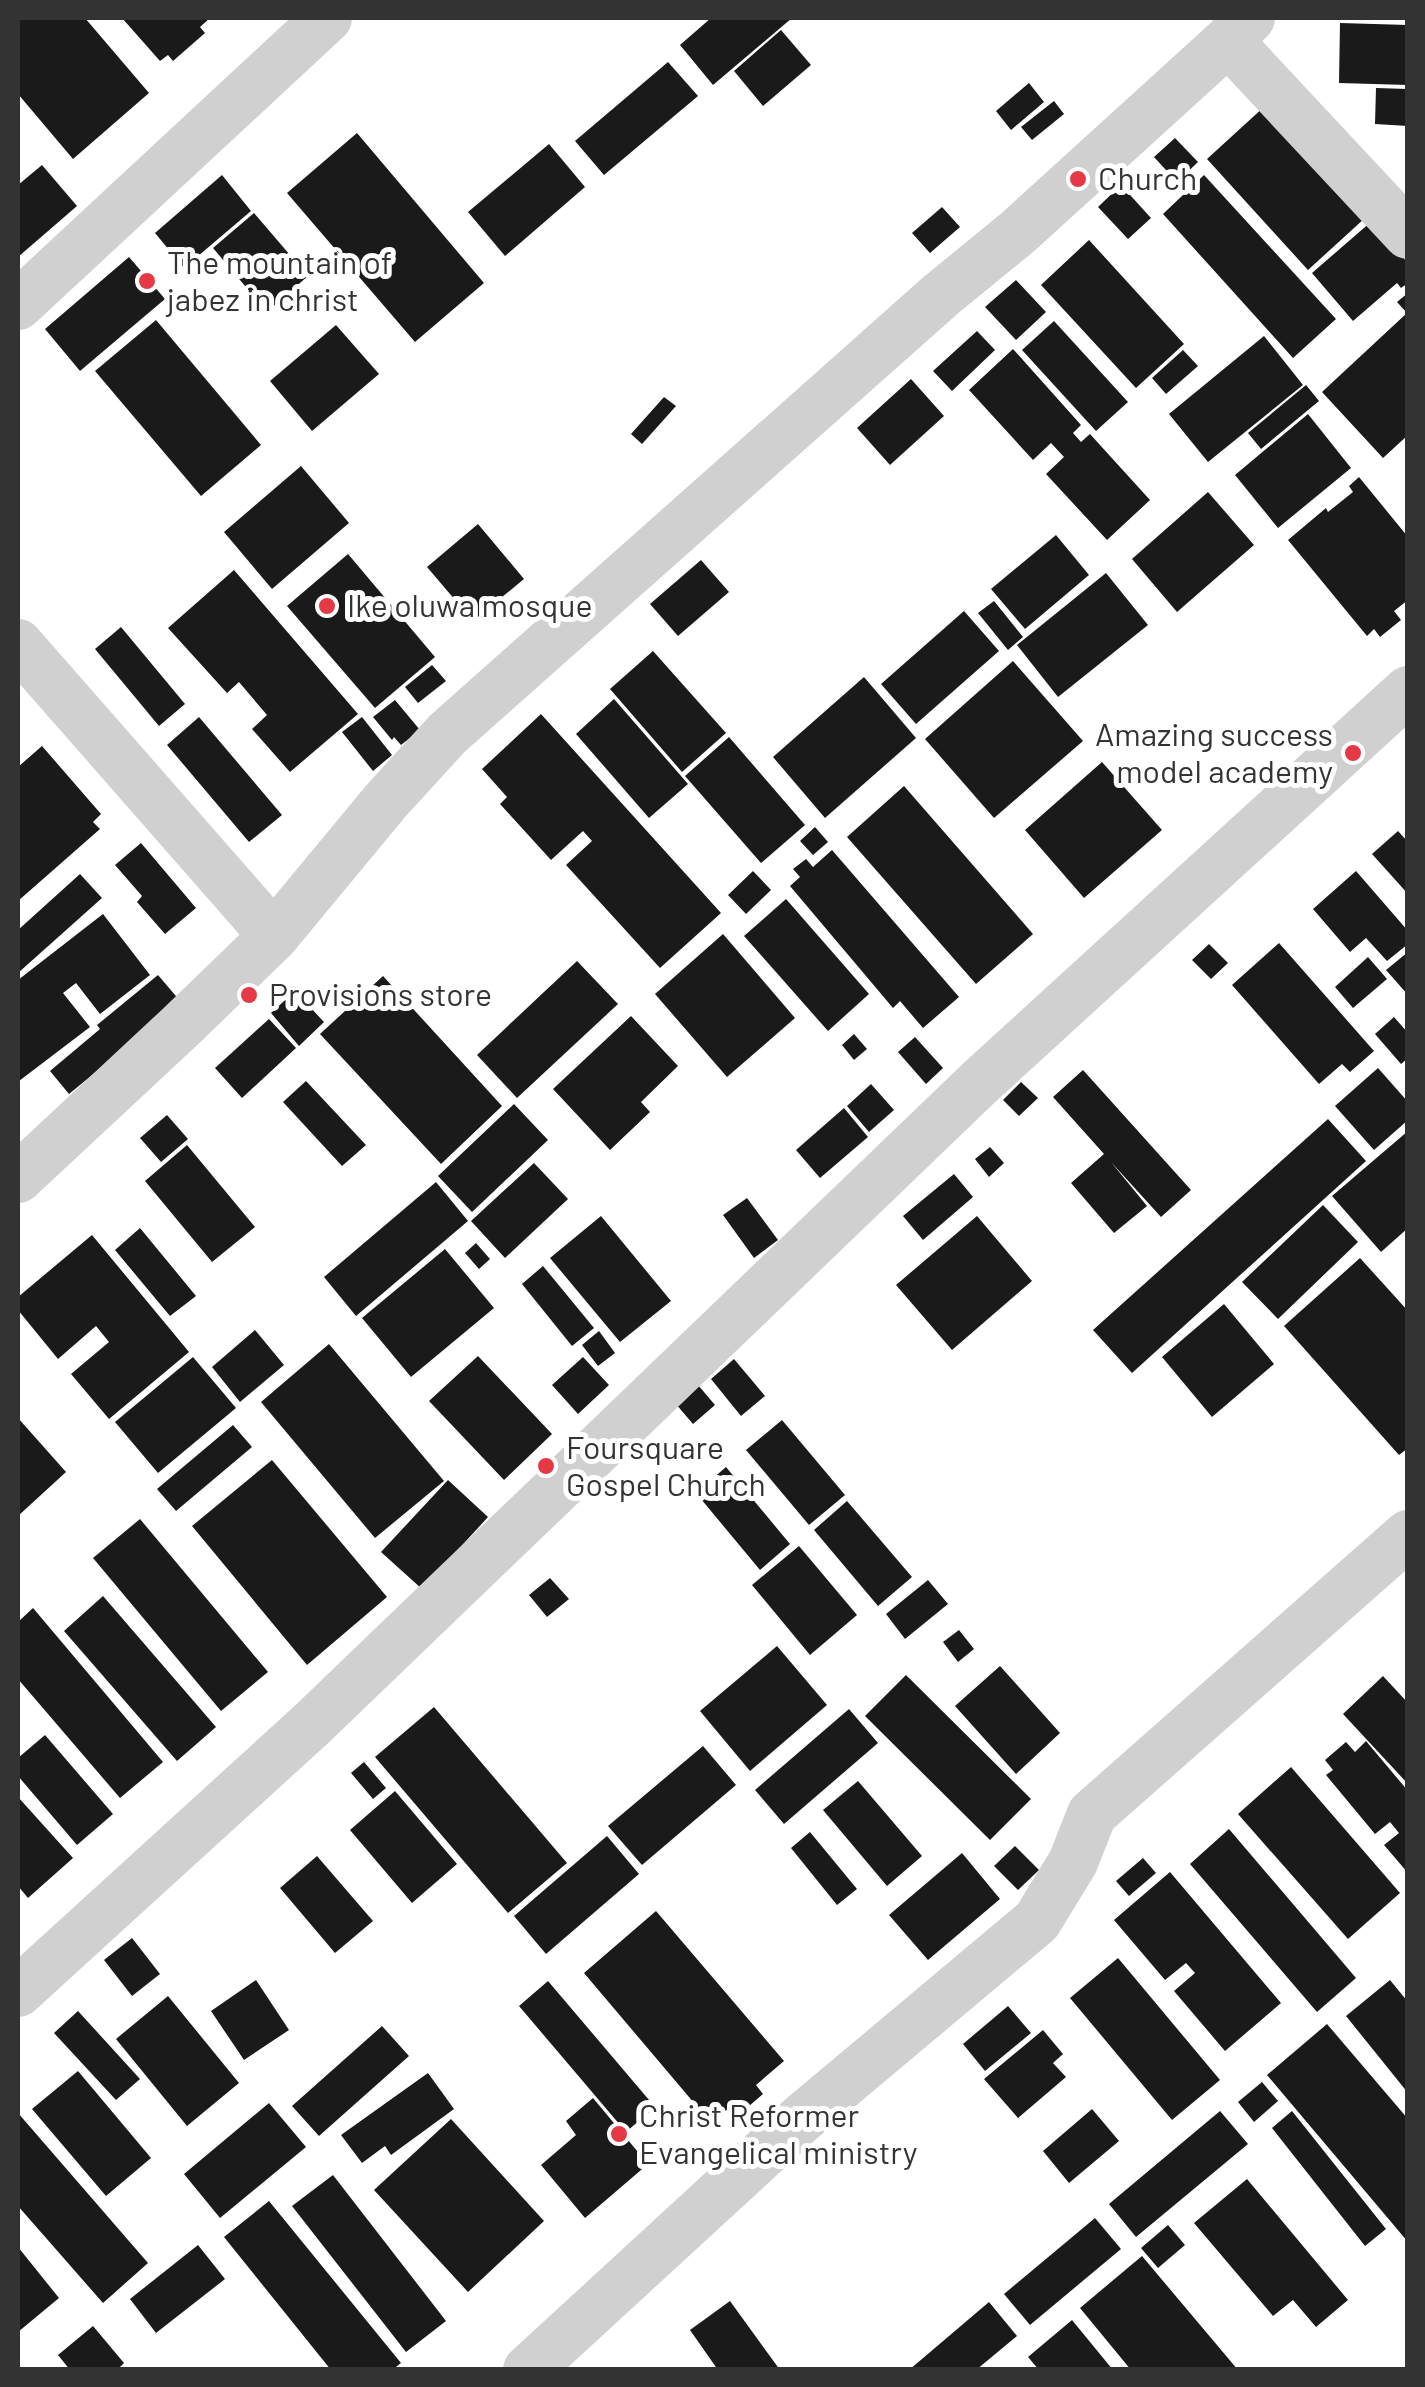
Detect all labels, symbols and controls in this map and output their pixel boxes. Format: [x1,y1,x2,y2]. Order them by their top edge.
place label: Church [1098,158,1197,196]
marker: Church [1067,168,1089,190]
place label: The mountain of jabez in christ [165,242,392,317]
marker: The mountain of jabez in christ [136,270,158,292]
place label: Ike oluwa mosque [347,585,593,623]
marker: Ike oluwa mosque [316,595,338,617]
place label: Amazing success model academy [1095,714,1333,789]
marker: Amazing success model academy [1342,742,1364,764]
place label: Provisions store [269,974,492,1012]
marker: Provisions store [238,984,260,1006]
place label: Foursquare Gospel Church [566,1427,766,1502]
marker: Foursquare Gospel Church [535,1455,557,1477]
place label: Christ Reformer Evangelical ministry [639,2095,918,2170]
marker: Christ Reformer Evangelical ministry [608,2123,630,2145]

